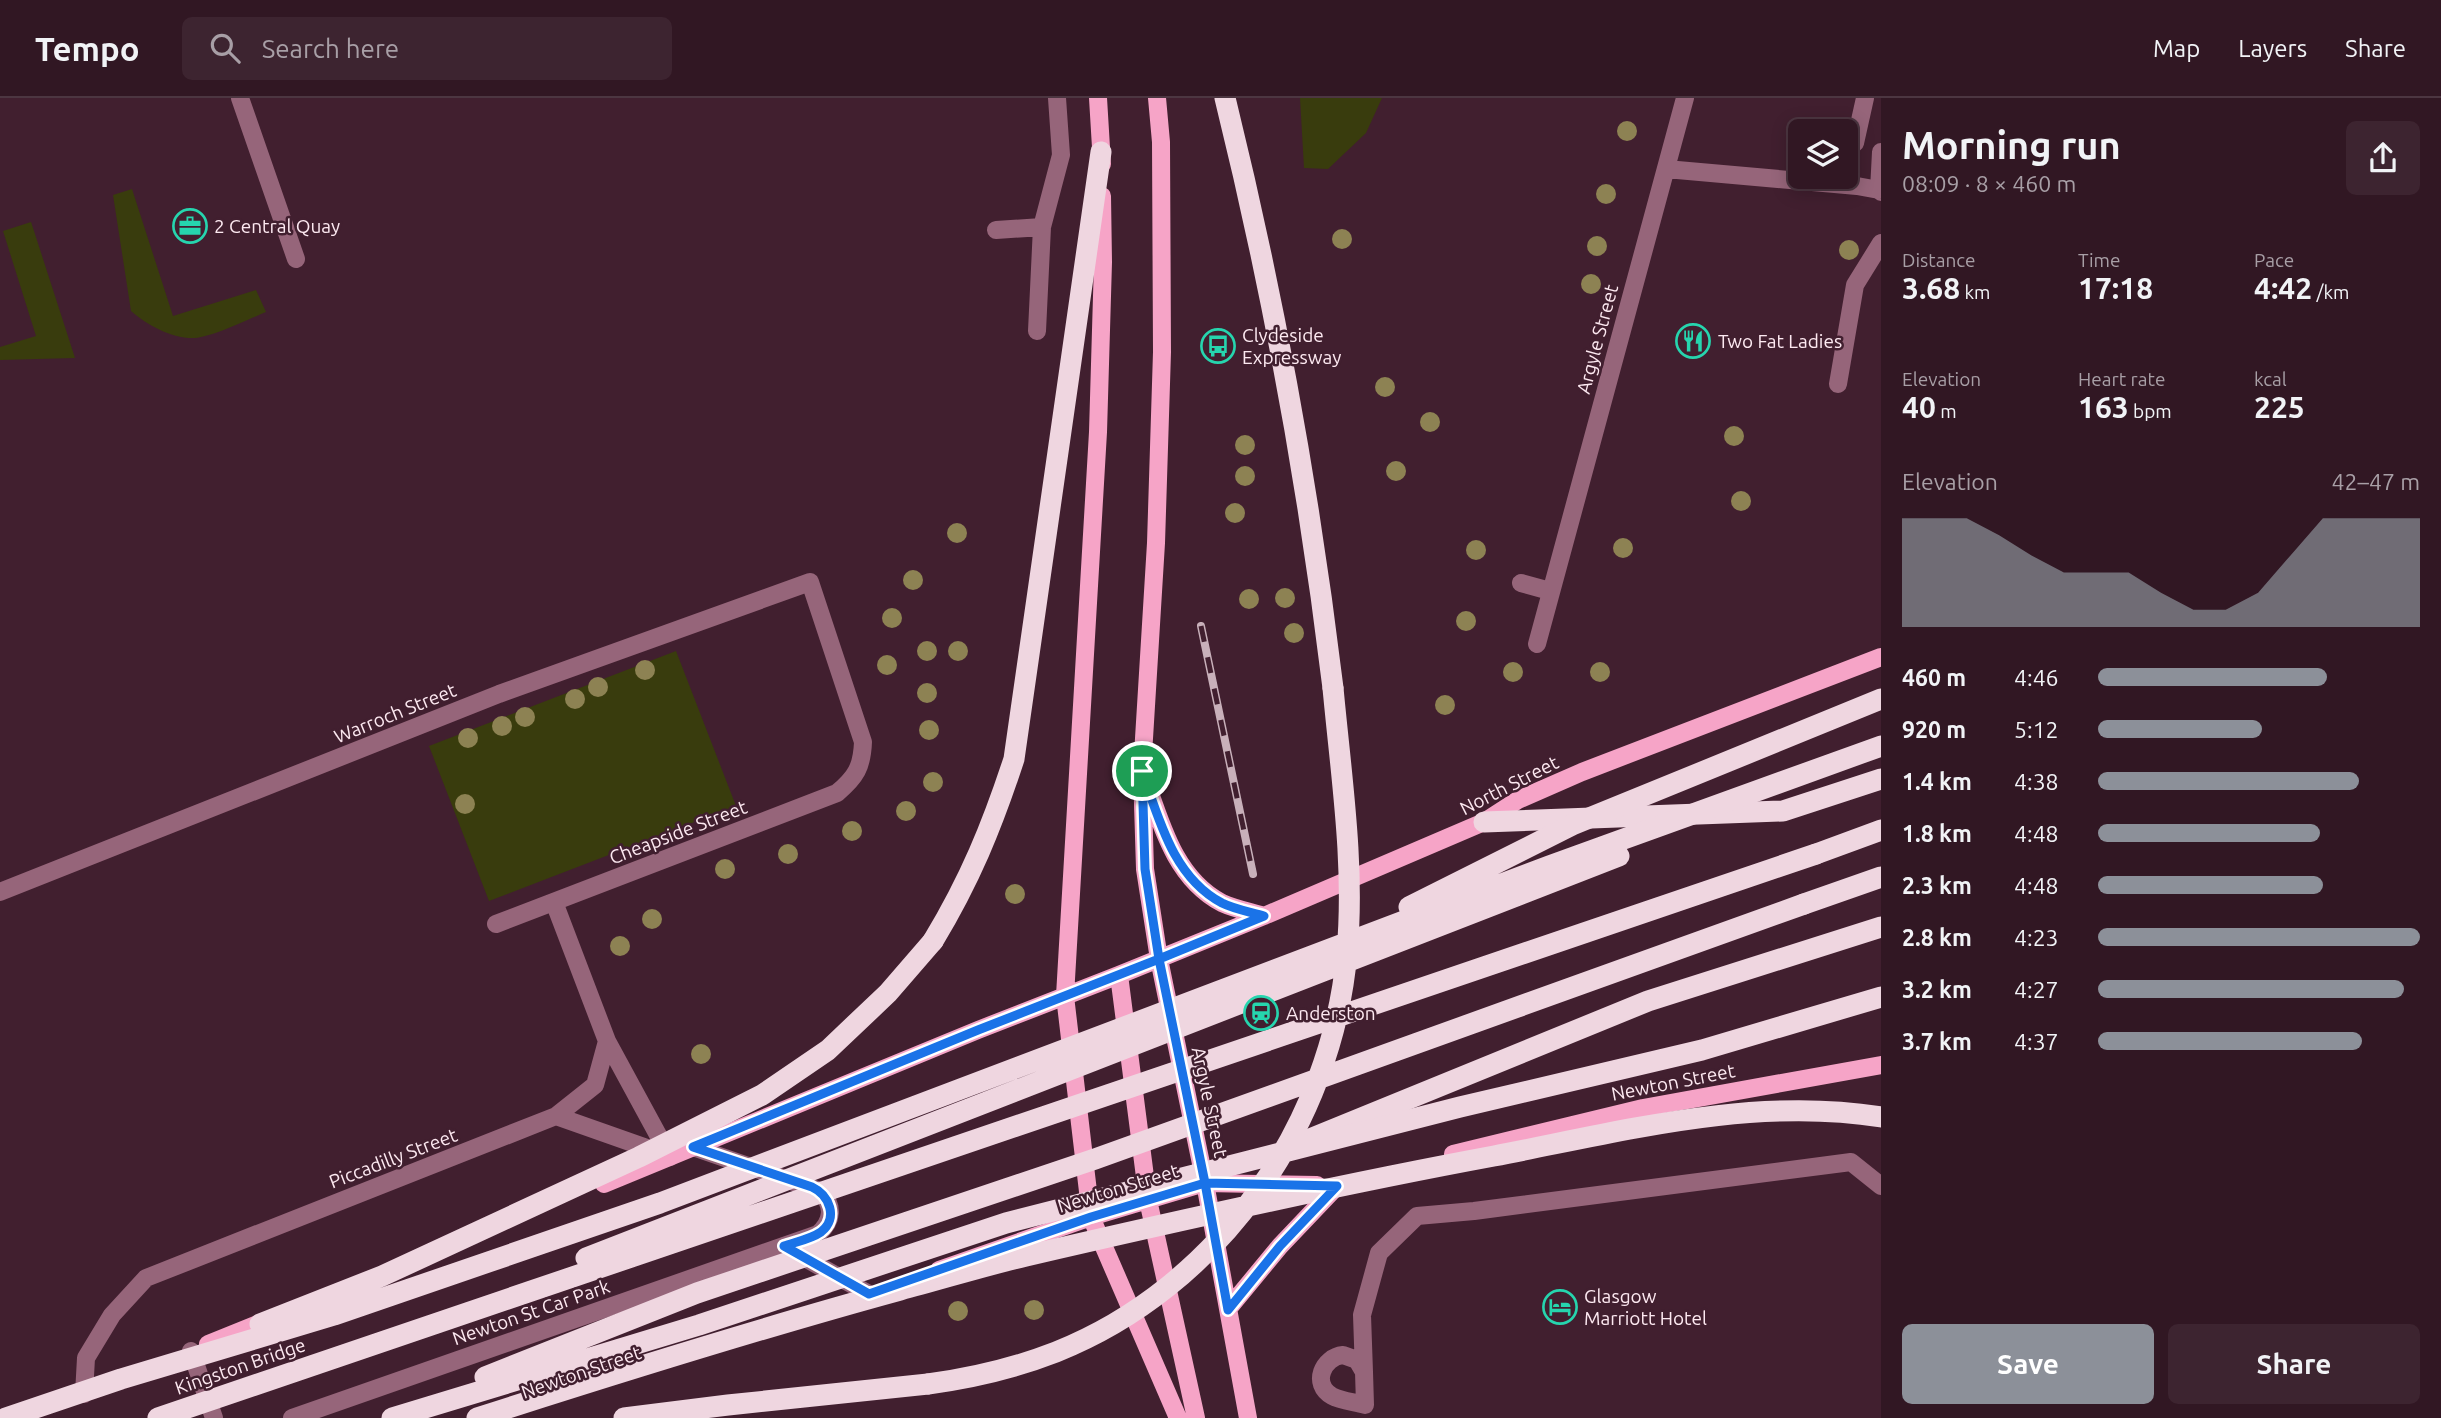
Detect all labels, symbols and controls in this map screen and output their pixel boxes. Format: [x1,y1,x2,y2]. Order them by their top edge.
search box [182,17,672,80]
icon: search [206,29,244,67]
text: Tempo [35,30,140,67]
text: Search here [262,34,399,63]
text: Map [2153,35,2200,62]
text: Layers [2238,35,2307,62]
text: Share [2345,35,2406,62]
map controls [1788,119,1858,189]
button: layers [1788,119,1858,189]
button: share [2346,121,2420,195]
text: Morning run [1902,124,2121,166]
text: 08:09 · 8 × 460 m [1902,171,2076,196]
office icon: 2 Central Quay [171,207,209,245]
place label: 2 Central Quay [214,215,340,237]
text: Distance [1902,249,1976,271]
text: Time [2078,249,2120,271]
text: Pace [2254,249,2294,271]
text: 3.68 [1902,271,1960,305]
text: 17:18 [2078,271,2153,305]
text: 4:42 [2254,271,2312,305]
street label: Argyle Street [1572,281,1622,396]
text: km [1960,281,1990,303]
text: /km [2312,281,2350,303]
restaurant icon: Two Fat Ladies [1674,322,1712,360]
place label: Clydeside Expressway [1242,324,1341,368]
bus stop icon: Clydeside Expressway [1199,327,1237,365]
place label: Two Fat Ladies [1718,330,1842,352]
text: Elevation [1902,368,1981,390]
text: Heart rate [2078,368,2165,390]
text: kcal [2254,368,2287,390]
text: 40 [1902,390,1936,424]
text: 163 [2078,390,2129,424]
text: 225 [2254,390,2305,424]
text: m [1936,400,1957,422]
text: bpm [2129,400,2172,422]
text: Elevation [1902,469,1998,494]
text: 42–47 m [2332,469,2420,494]
text: 460 m [1902,665,1966,690]
text: 4:46 [2014,665,2059,690]
street label: Warroch Street [331,678,460,747]
text: 920 m [1902,717,1966,742]
text: 5:12 [2014,717,2059,742]
pin [1112,741,1172,801]
street label: North Street [1456,751,1562,819]
icon: arrive [1123,752,1161,790]
text: 1.4 km [1902,769,1972,794]
text: 4:38 [2014,769,2059,794]
street label: Cheapside Street [606,795,750,868]
text: 1.8 km [1902,821,1972,846]
text: 4:48 [2014,821,2059,846]
text: 2.3 km [1902,873,1972,898]
text: 4:48 [2014,873,2059,898]
text: 2.8 km [1902,925,1972,950]
text: 4:23 [2014,925,2059,950]
text: 3.2 km [1902,977,1972,1002]
text: 4:27 [2014,977,2059,1002]
station icon: Anderston [1242,994,1280,1032]
place label: Anderston [1286,1002,1376,1024]
text: 3.7 km [1902,1029,1972,1054]
text: 4:37 [2014,1029,2059,1054]
street label: Argyle Street [1188,1045,1233,1160]
street label: Newton Street [1609,1059,1737,1105]
street label: Piccadilly Street [326,1123,461,1193]
street label: Newton Street [1055,1159,1182,1217]
street label: Newton St Car Park [449,1275,613,1349]
place label: Glasgow Marriott Hotel [1584,1285,1707,1329]
hotel icon: Glasgow Marriott Hotel [1541,1288,1579,1326]
button: Save [1902,1324,2154,1404]
button: Share [2168,1324,2420,1404]
street label: Kingston Bridge [172,1333,308,1399]
street label: Newton Street [518,1341,644,1403]

